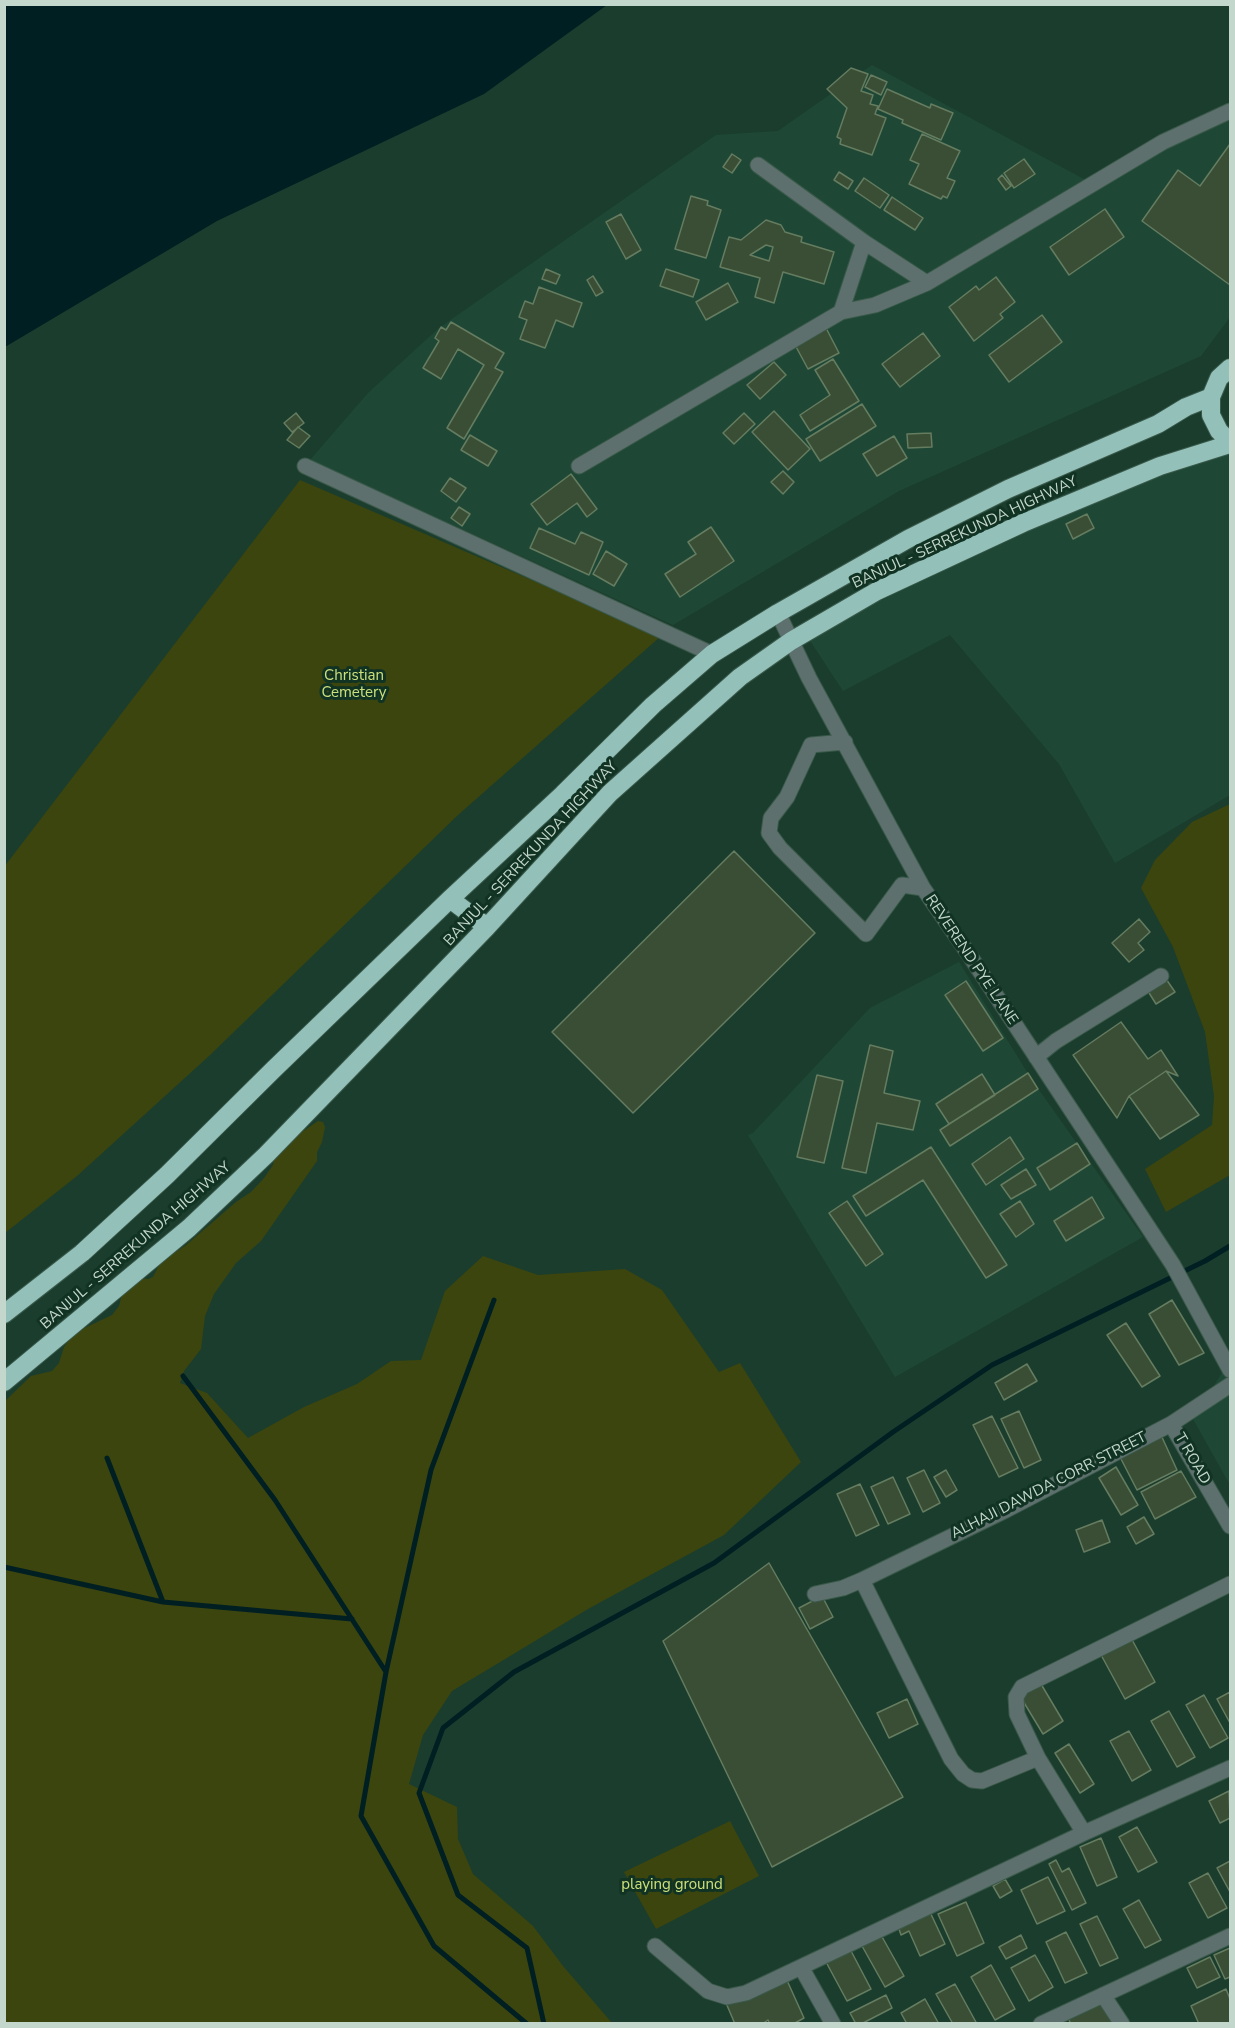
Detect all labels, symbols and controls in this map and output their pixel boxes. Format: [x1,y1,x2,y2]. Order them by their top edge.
street label: BANJUL - SERREKUNDA HIGHWAY [850,473,1080,593]
park label: Christian Cemetery [321,667,387,702]
street label: BANJUL - SERREKUNDA HIGHWAY [441,758,621,950]
street label: REVEREND PYE LANE [921,892,1021,1028]
street label: BANJUL - SERREKUNDA HIGHWAY [37,1159,235,1333]
street label: ALHAJI DAWDA CORR STREET [948,1429,1150,1543]
street label: T ROAD [1170,1430,1214,1488]
park label: playing ground [621,1876,723,1894]

